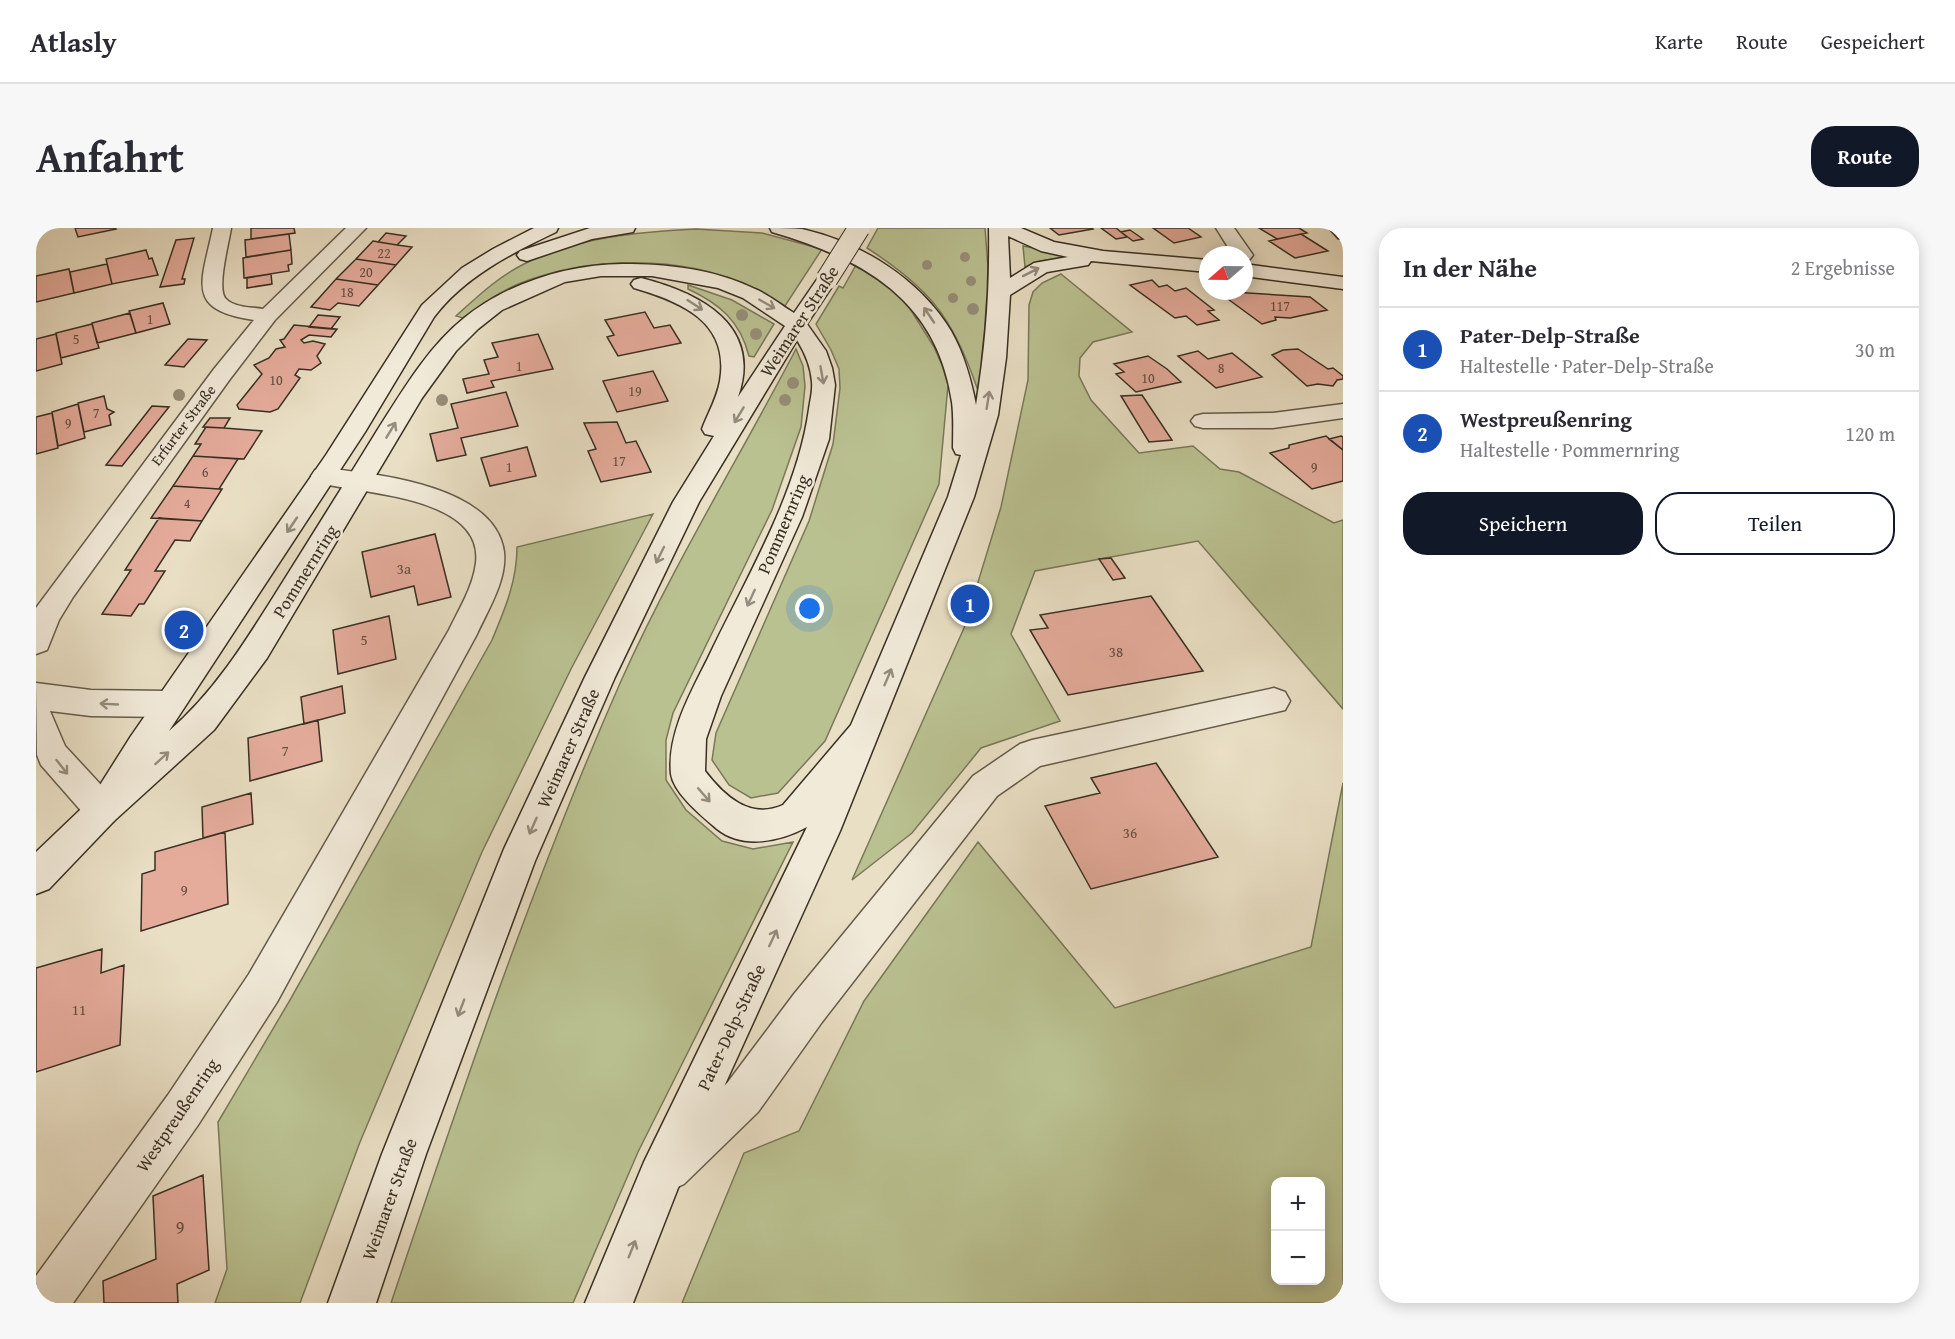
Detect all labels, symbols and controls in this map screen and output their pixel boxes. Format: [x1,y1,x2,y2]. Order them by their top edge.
text: Atlasly [30,21,117,62]
text: Karte [1655,26,1703,57]
text: Route [1736,26,1788,57]
text: Gespeichert [1821,26,1925,57]
text: Anfahrt [36,126,184,187]
button: Route [1811,126,1919,187]
house number: 22 [377,243,391,263]
north arrow [1199,246,1253,300]
text: In der Nähe [1403,248,1537,287]
text: 2 Ergebnisse [1791,253,1895,282]
street label: Weimarer Straße [753,260,845,382]
house number: 20 [359,262,373,282]
one-way arrow [1022,266,1040,277]
house number: 18 [340,282,354,302]
house number: 117 [1270,296,1290,316]
one-way arrow [758,299,775,311]
one-way arrow [686,300,703,312]
one-way arrow [923,308,935,324]
house number: 1 [147,309,153,329]
text: Pater-Delp-Straße [1460,319,1640,351]
house number: 5 [73,329,79,349]
text: 1 [1417,335,1428,364]
text: 30 m [1855,335,1895,364]
text: Haltestelle · Pater-Delp-Straße [1460,351,1714,380]
house number: 1 [516,356,522,376]
house number: 8 [1218,358,1225,378]
one-way arrow [817,365,828,384]
house number: 10 [1141,368,1155,388]
house number: 10 [269,370,283,390]
street label: Erfurter Straße [146,380,220,470]
house number: 19 [628,381,642,401]
one-way arrow [983,391,994,411]
house number: 7 [93,403,100,423]
text: Westpreußenring [1460,403,1632,435]
one-way arrow [733,406,745,423]
house number: 9 [65,413,72,433]
text: 2 [1417,419,1428,448]
text: 120 m [1845,419,1895,448]
one-way arrow [385,422,397,439]
text: Haltestelle · Pommernring [1460,435,1679,464]
house number: 17 [612,451,626,471]
house number: 1 [506,457,512,477]
house number: 9 [1311,457,1318,477]
house number: 6 [202,462,209,482]
street label: Pommernring [750,470,816,578]
button: Speichern [1403,492,1643,555]
button: Teilen [1655,492,1895,555]
house number: 4 [184,493,191,513]
one-way arrow [286,516,298,533]
street label: Pommernring [266,519,344,623]
one-way arrow [654,546,666,564]
house number: 3a [397,558,411,579]
pin: 1 [950,582,990,626]
one-way arrow [745,589,757,607]
your location [795,594,824,623]
pin: 2 [164,608,204,652]
house number: 5 [360,629,368,650]
house number: 38 [1109,641,1123,662]
one-way arrow [883,668,894,687]
street label: Weimarer Straße [530,684,606,812]
one-way arrow [99,698,119,709]
house number: 7 [281,740,289,761]
one-way arrow [155,751,170,765]
one-way arrow [56,758,69,774]
one-way arrow [697,787,711,803]
one-way arrow [527,817,538,835]
house number: 36 [1123,822,1137,843]
house number: 9 [180,879,188,900]
one-way arrow [767,929,779,947]
street label: Pater-Delp-Straße [690,959,772,1095]
one-way arrow [455,998,466,1016]
house number: 11 [72,999,86,1020]
street label: Westpreußenring [129,1053,225,1177]
street label: Weimarer Straße [354,1134,424,1264]
map controls [1271,1177,1325,1285]
button: + [1271,1177,1325,1231]
house number: 9 [176,1214,184,1241]
button: − [1271,1231,1325,1285]
one-way arrow [627,1240,638,1259]

